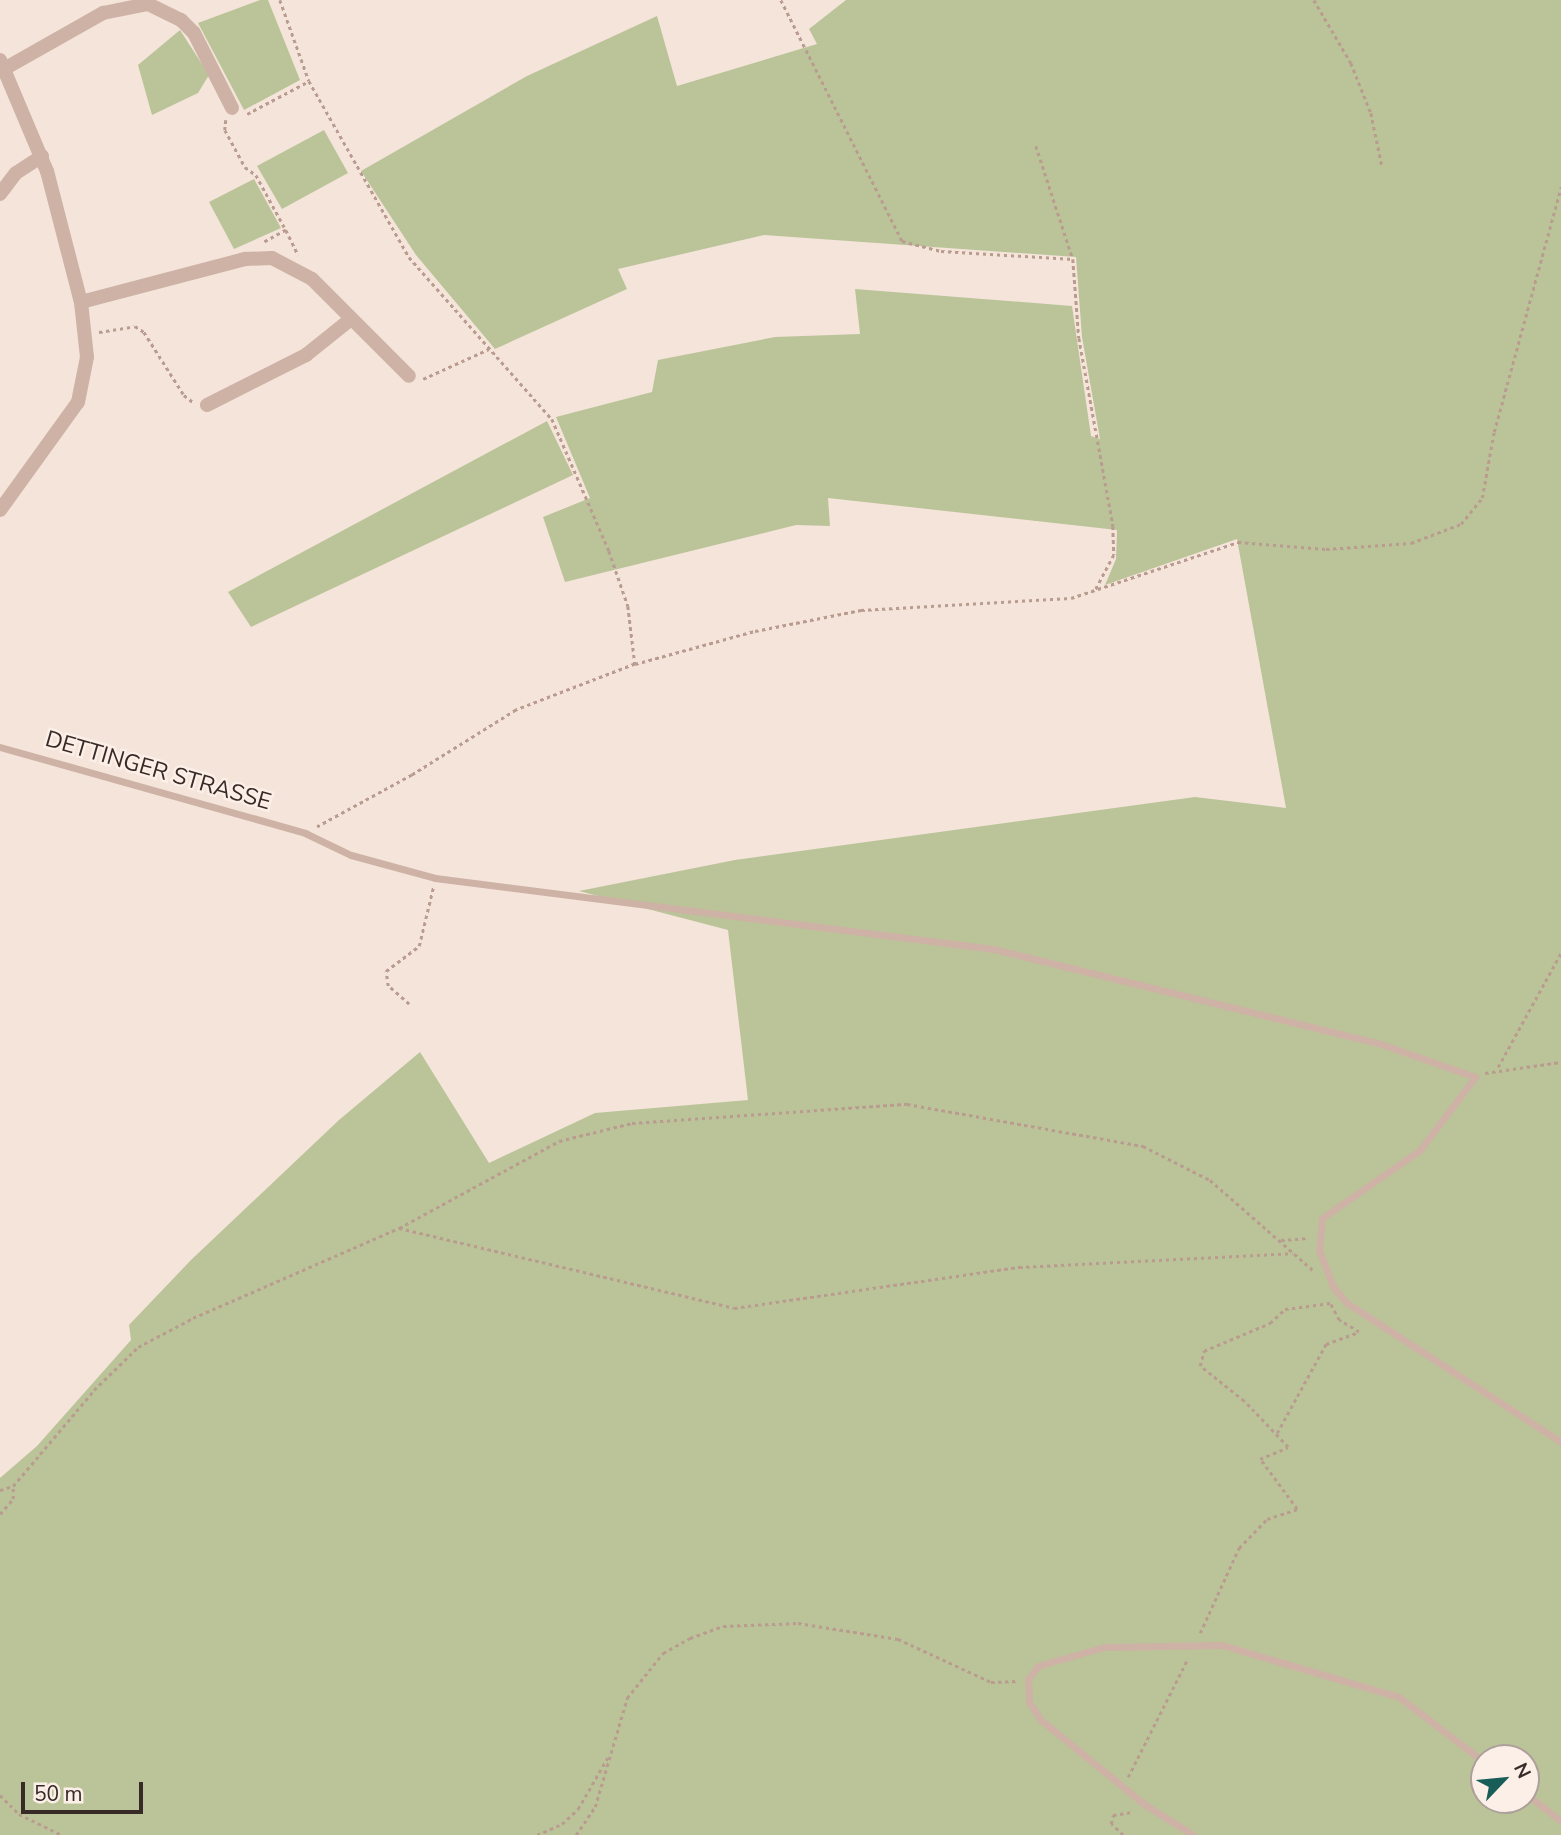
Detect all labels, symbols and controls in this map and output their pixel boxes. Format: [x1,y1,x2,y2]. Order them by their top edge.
street label: DETTINGER STRASSE [42,726,274,816]
north arrow [1470,1744,1540,1814]
text: N [1507,1759,1537,1783]
scale bar [24,1769,147,1813]
text: 50 m [34,1780,83,1808]

